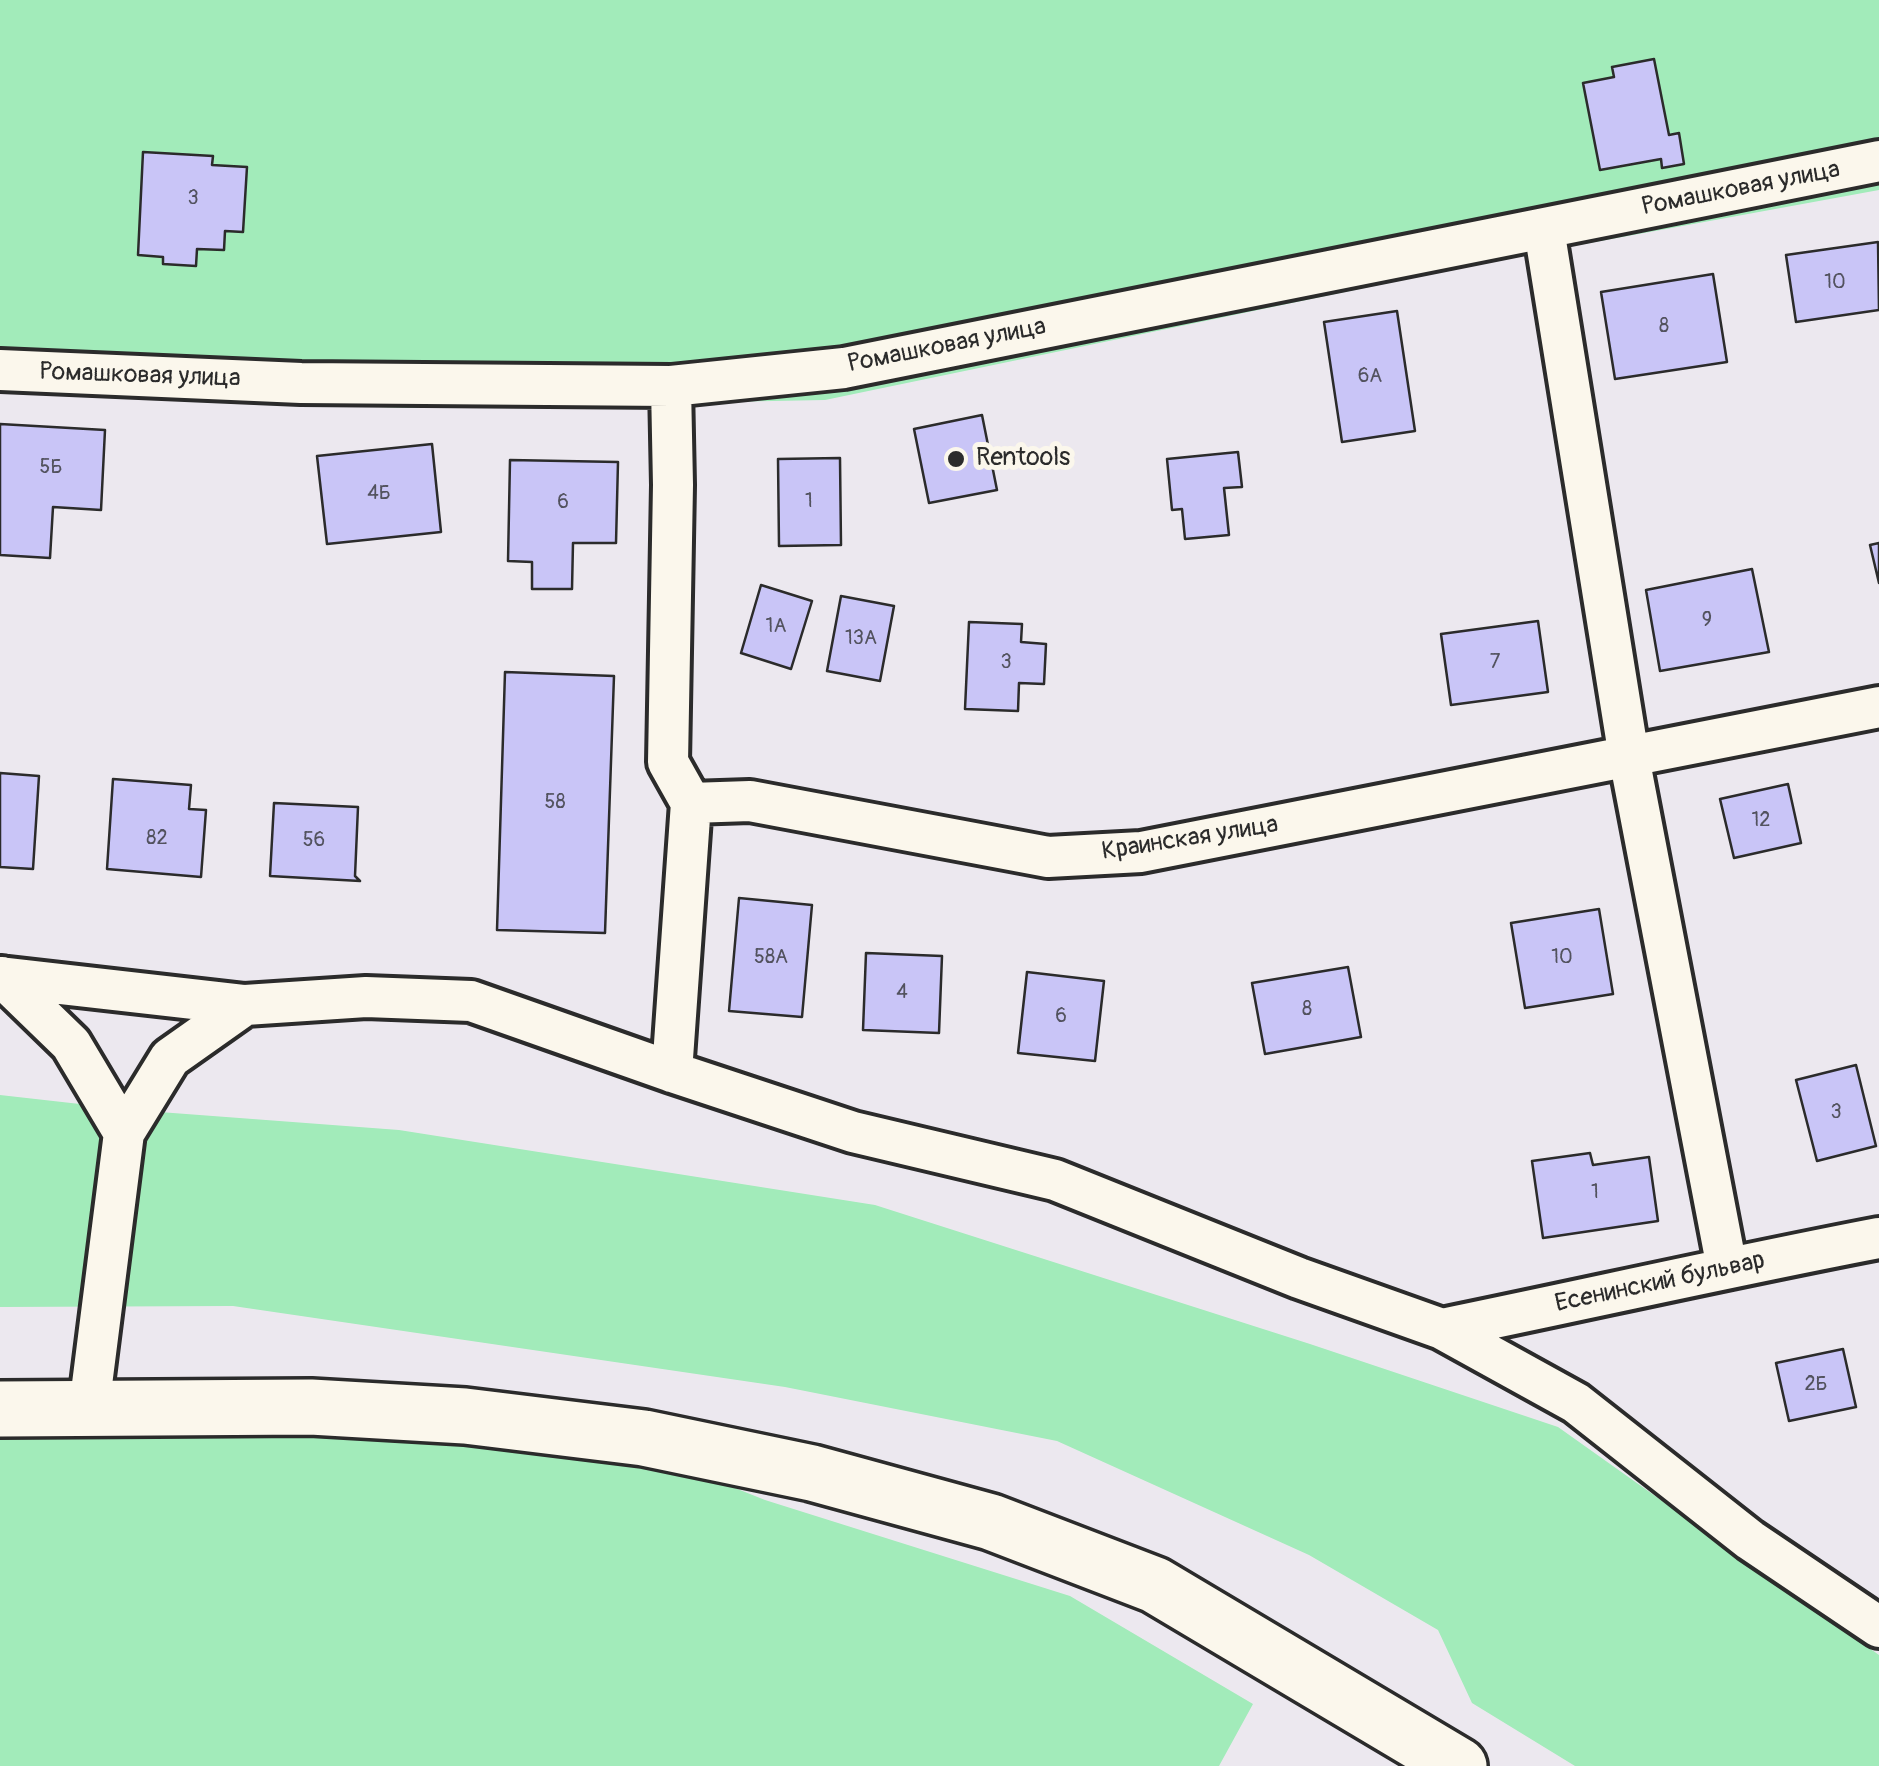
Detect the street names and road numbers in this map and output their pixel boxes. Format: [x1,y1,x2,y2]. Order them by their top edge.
street label: Ромашковая улица [1639,155,1843,223]
street label: Ромашковая улица [845,312,1049,380]
street label: Ромашковая улица [39,357,241,395]
street label: Краинская улица [1100,810,1280,868]
street label: Есенинский бульвар [1552,1246,1768,1320]

